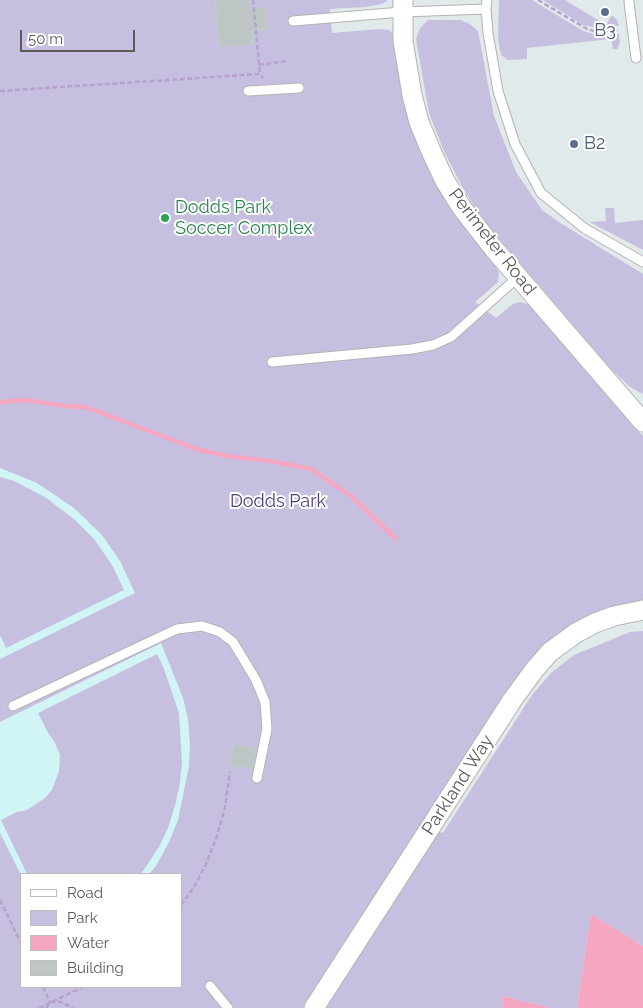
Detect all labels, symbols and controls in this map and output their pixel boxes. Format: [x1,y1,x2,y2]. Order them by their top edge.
marker: B3 [599,6,611,18]
scale bar [22,20,138,52]
place label: B3 [594,20,616,42]
text: 50 m [28,30,63,48]
place label: B2 [584,133,605,155]
marker: B2 [568,138,580,150]
street label: Perimeter Road [444,184,540,300]
place label: Dodds Park Soccer Complex [175,197,313,240]
marker: Dodds Park Soccer Complex [159,212,171,224]
park label: Dodds Park [230,491,326,513]
street label: Parkland Way [418,731,498,839]
legend [20,873,182,988]
text: Road [67,884,103,902]
text: Park [67,909,98,927]
text: Water [67,934,109,952]
text: Building [67,959,124,977]

